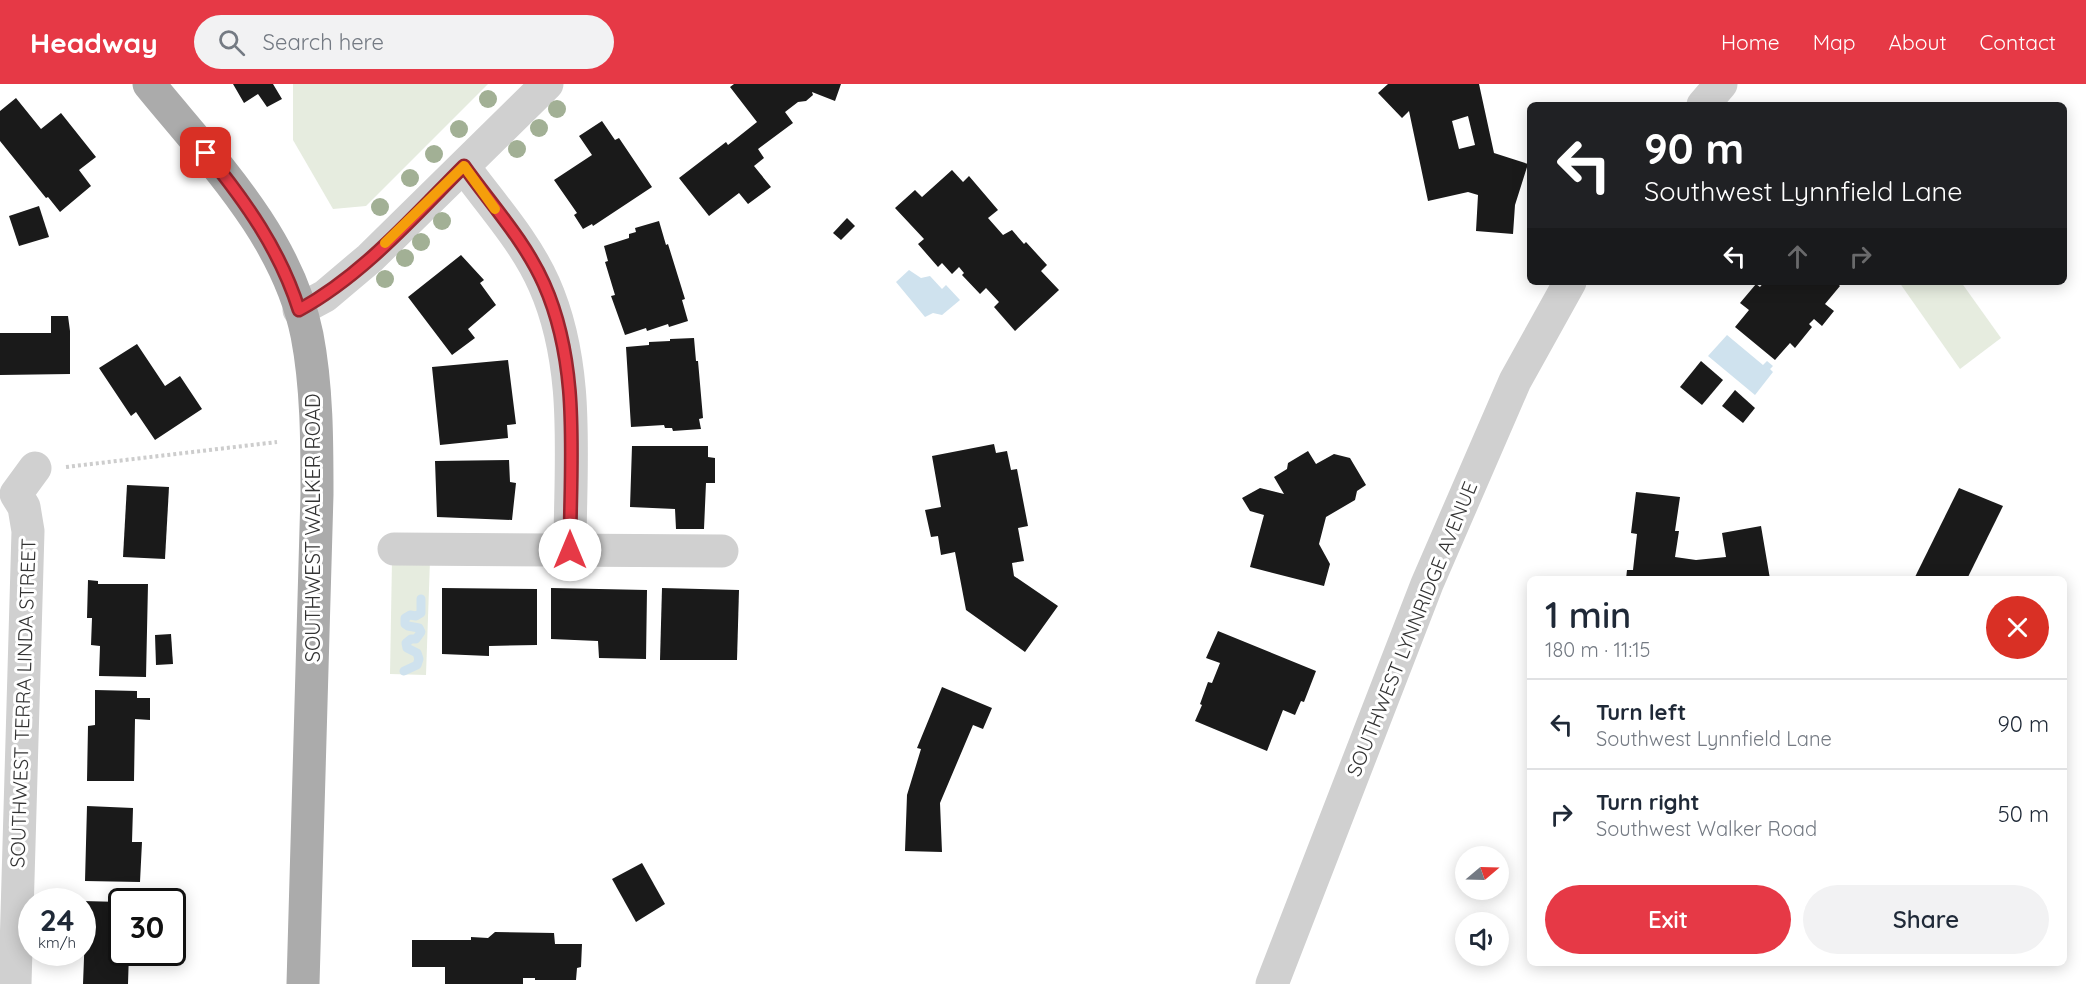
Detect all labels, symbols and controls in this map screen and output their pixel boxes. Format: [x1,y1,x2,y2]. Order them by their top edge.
search box [194,15,614,69]
text: Headway [30,25,158,60]
icon: search [215,26,248,59]
text: Search here [263,28,384,56]
text: Home [1721,29,1780,55]
text: Map [1813,29,1856,55]
text: About [1889,29,1947,55]
text: Contact [1980,29,2056,55]
text: 90 m [1644,122,1744,175]
icon: left [1545,126,1623,204]
pin [180,127,231,178]
icon: arrive [189,136,222,169]
text: Southwest Lynnfield Lane [1644,174,1962,208]
icon: left [1718,240,1751,273]
icon: ahead [1781,240,1814,273]
icon: right [1844,240,1877,273]
street label: SOUTHWEST WALKER ROAD [300,394,325,662]
street label: SOUTHWEST LYNNRIDGE AVENUE [1341,478,1482,780]
position arrow [538,518,602,582]
street label: SOUTHWEST TERRA LINDA STREET [4,538,41,868]
text: 1 min [1545,592,1631,637]
button: close [1986,596,2049,659]
text: 180 m · 11:15 [1545,637,1650,662]
text: Turn left [1596,698,1686,726]
icon: left [1545,708,1578,741]
text: 90 m [1998,710,2049,738]
text: Southwest Lynnfield Lane [1596,726,1832,751]
text: Turn right [1596,788,1700,816]
icon: right [1545,798,1578,831]
text: 50 m [1998,800,2049,828]
text: Southwest Walker Road [1596,816,1817,841]
north arrow [1455,846,1509,900]
map controls [1455,846,1509,966]
button: Exit [1545,885,1791,954]
button: Share [1803,885,2049,954]
speed limit sign: 30 [108,888,186,966]
text: 24 [40,901,74,939]
button: sound [1455,912,1509,966]
text: km/h [38,933,76,952]

